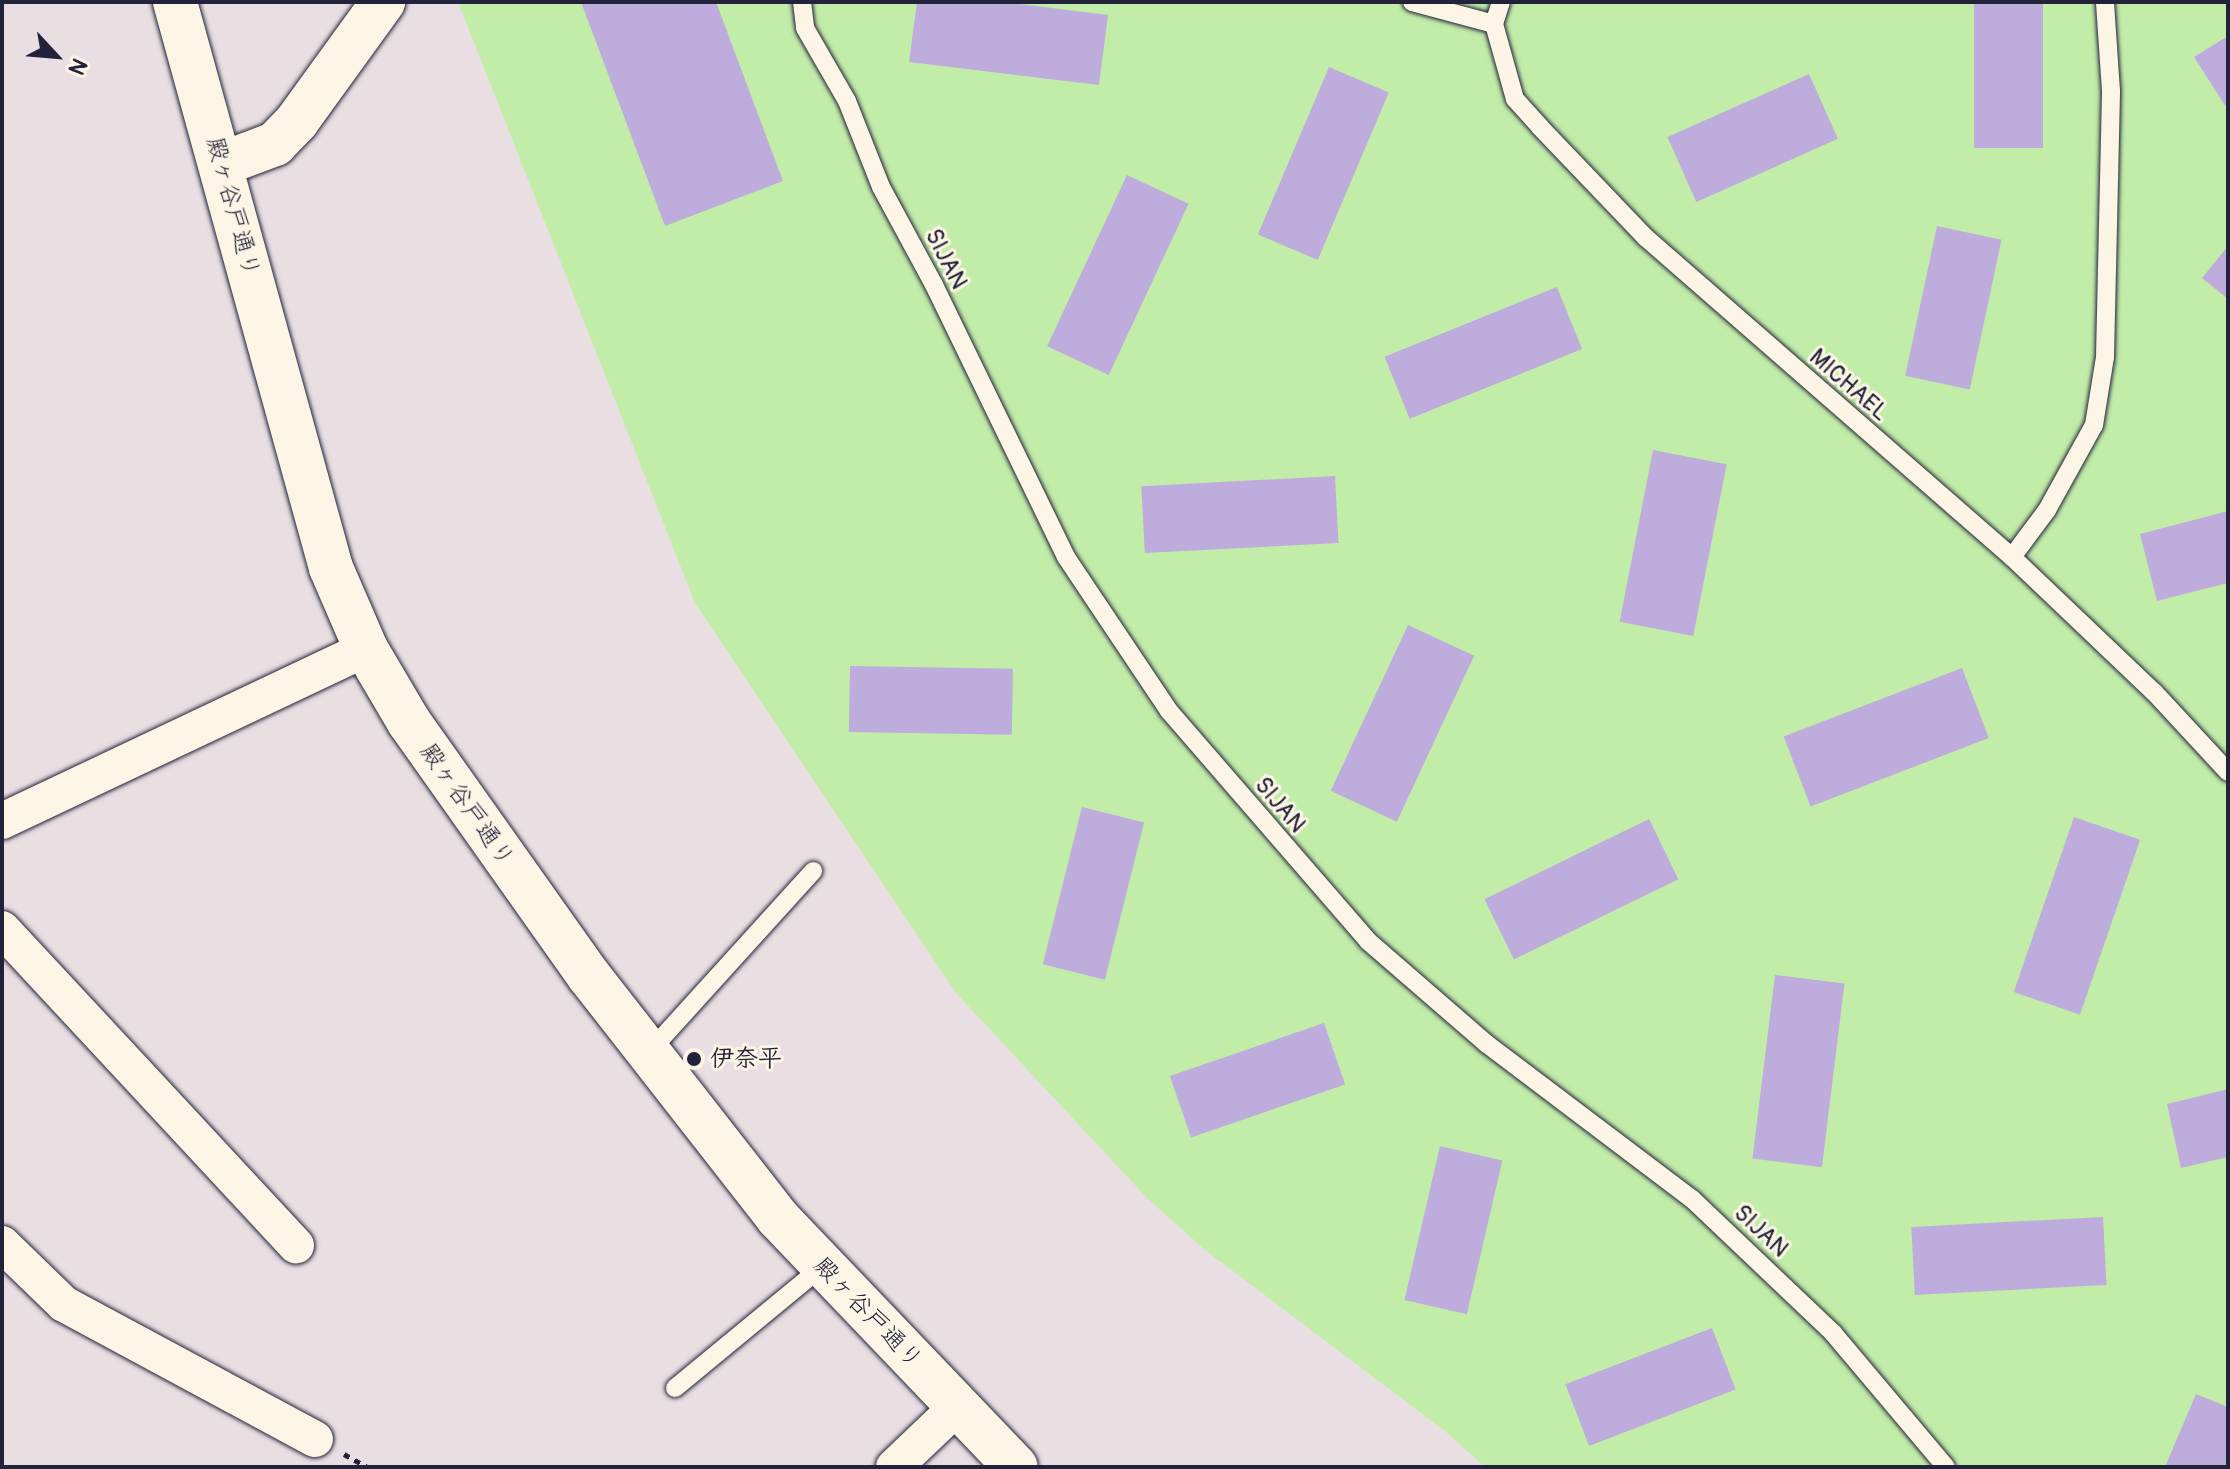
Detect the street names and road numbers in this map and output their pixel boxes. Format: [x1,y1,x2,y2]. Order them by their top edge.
street label: 殿ヶ谷戸通り [200,134,266,280]
street label: SIJAN [919,224,973,294]
street label: MICHAEL [1803,343,1895,427]
street label: 殿ヶ谷戸通り [414,738,520,872]
street label: SIJAN [1248,771,1312,839]
street label: SIJAN [1728,1199,1794,1263]
street label: 殿ヶ谷戸通り [808,1251,928,1375]

